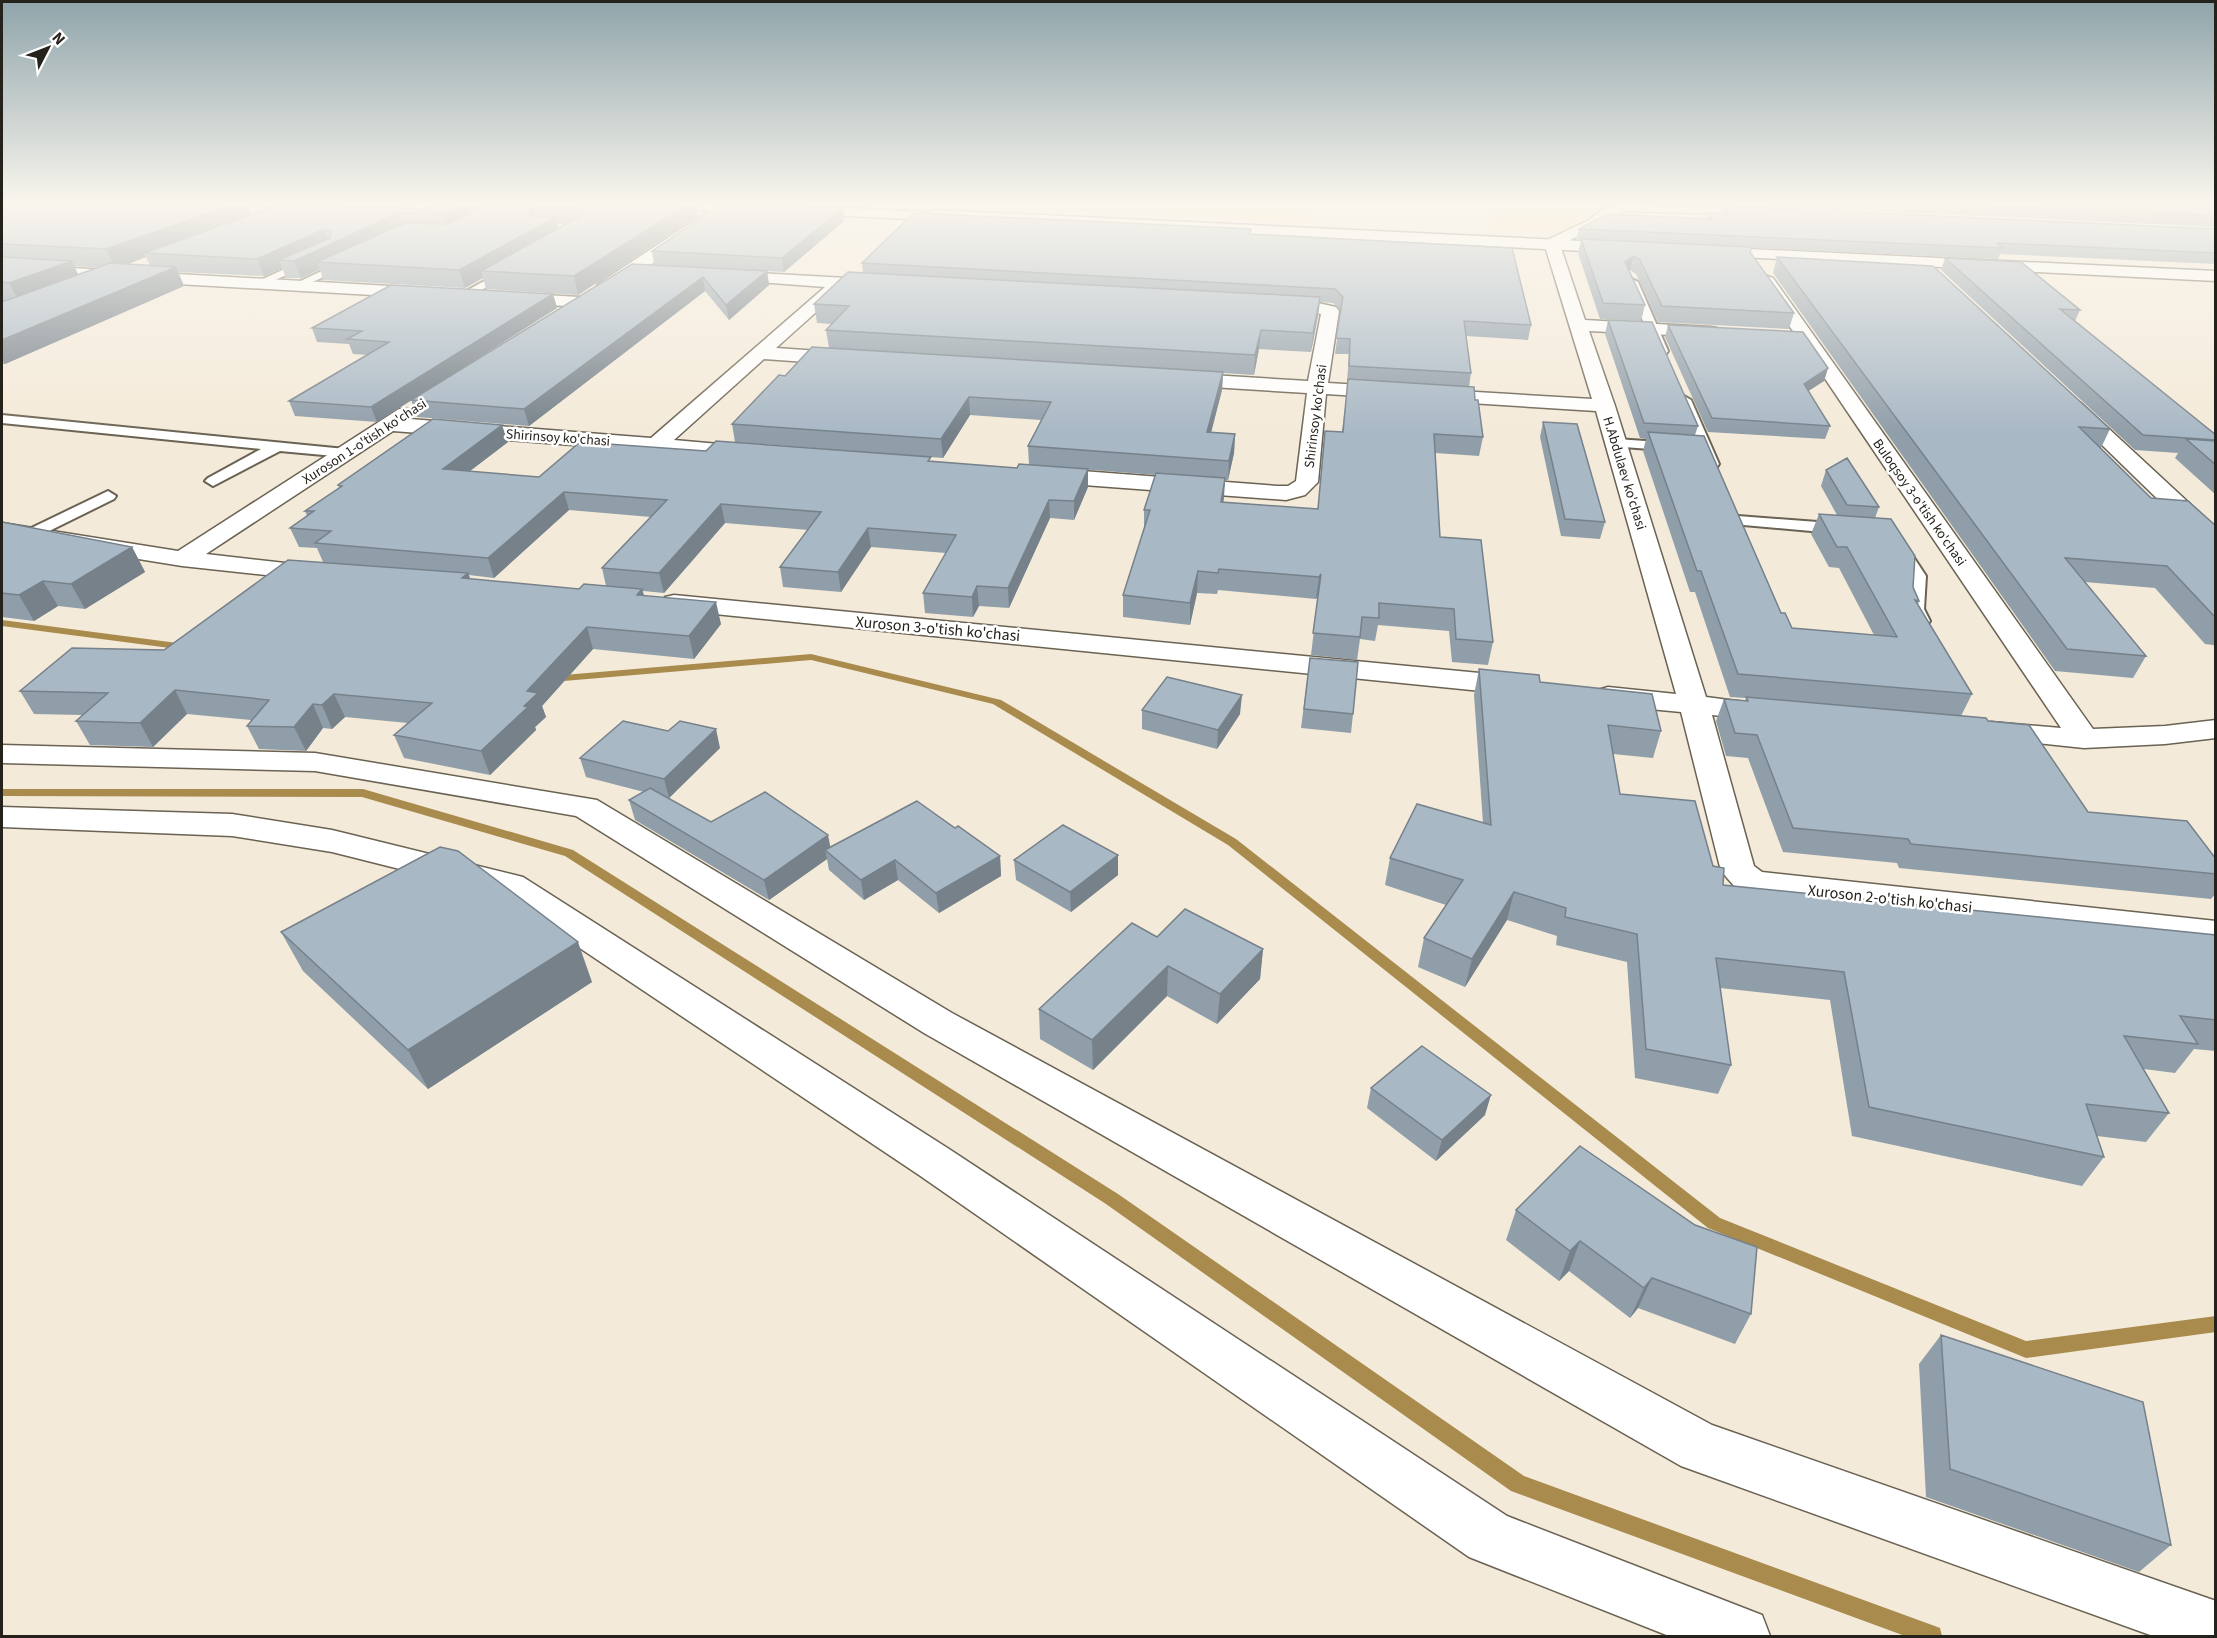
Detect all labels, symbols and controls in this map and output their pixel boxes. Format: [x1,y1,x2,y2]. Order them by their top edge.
north arrow [18,18,78,78]
text: N [47,27,70,50]
street label: Shirinsoy ko'chasi [1300,363,1332,469]
street label: Хuroson 1-o'tish ko'chasi [298,394,431,490]
street label: H.Abdulaev ko'chasi [1597,414,1651,532]
street label: Shirinsoy ko'chasi [505,424,611,452]
street label: Buloqsoy 3-o'tish ko'chasi [1868,435,1971,570]
street label: Xuroson 3-o'tish ko'chasi [855,611,1021,647]
street label: Xuroson 2-o'tish ko'chasi [1807,879,1973,919]

